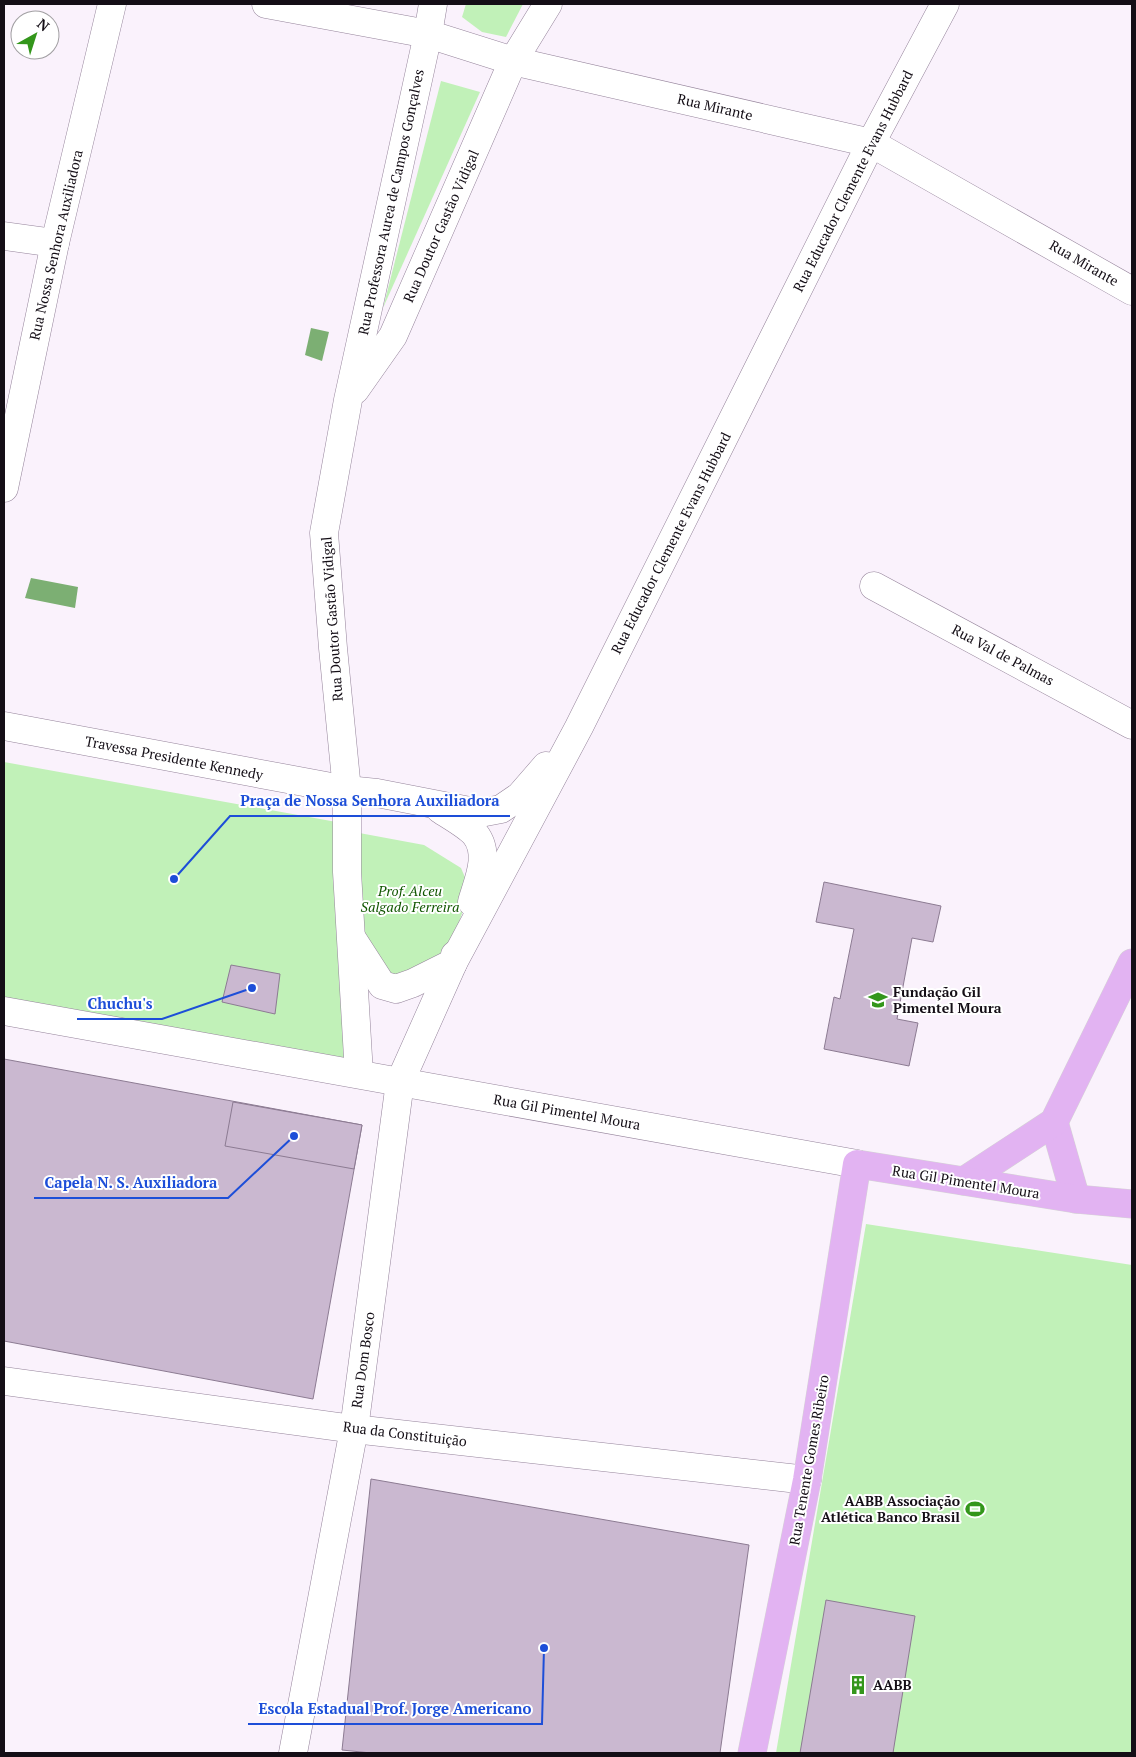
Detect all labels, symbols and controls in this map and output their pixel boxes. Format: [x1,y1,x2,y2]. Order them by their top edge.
north arrow [10,10,60,60]
text: N [33,14,54,35]
street label: Rua Educador Clemente Evans Hubbard [788,66,917,295]
street label: Rua Professora Aurea de Campos Gonçalves [353,67,428,337]
street label: Rua Mirante [676,89,755,124]
street label: Rua Doutor Gastão Vidigal [398,147,483,305]
street label: Rua Nossa Senhora Auxiliadora [24,148,87,342]
street label: Rua Mirante [1046,235,1122,290]
street label: Rua Educador Clemente Evans Hubbard [606,428,735,657]
street label: Rua Doutor Gastão Vidigal [316,536,347,702]
street label: Rua Val de Palmas [949,620,1058,690]
street label: Travessa Presidente Kennedy [83,731,266,784]
callout: Praça de Nossa Senhora Auxiliadora [230,786,510,816]
text: Praça de Nossa Senhora Auxiliadora [240,790,500,810]
park label: Prof. Alceu Salgado Ferreira [361,881,459,916]
place label: Fundação Gil Pimentel Moura [893,982,1002,1017]
callout: Chuchu's [77,989,162,1019]
school or university icon: Fundação Gil Pimentel Moura [867,989,889,1011]
text: Chuchu's [87,993,153,1013]
street label: Rua Gil Pimentel Moura [492,1089,642,1134]
street label: Rua Gil Pimentel Moura [891,1160,1041,1203]
callout: Capela N. S. Auxiliadora [34,1168,228,1198]
text: Capela N. S. Auxiliadora [45,1172,218,1192]
street label: Rua Dom Bosco [346,1310,379,1409]
street label: Rua Tenente Gomes Ribeiro [784,1373,833,1547]
street label: Rua da Constituição [342,1416,468,1451]
place label: AABB Associação Atlética Banco Brasil [821,1491,960,1526]
sports icon: AABB Associação Atlética Banco Brasil [964,1498,986,1520]
building icon: AABB [847,1674,869,1696]
place label: AABB [873,1675,912,1694]
callout: Escola Estadual Prof. Jorge Americano [248,1694,542,1724]
text: Escola Estadual Prof. Jorge Americano [259,1698,532,1718]

